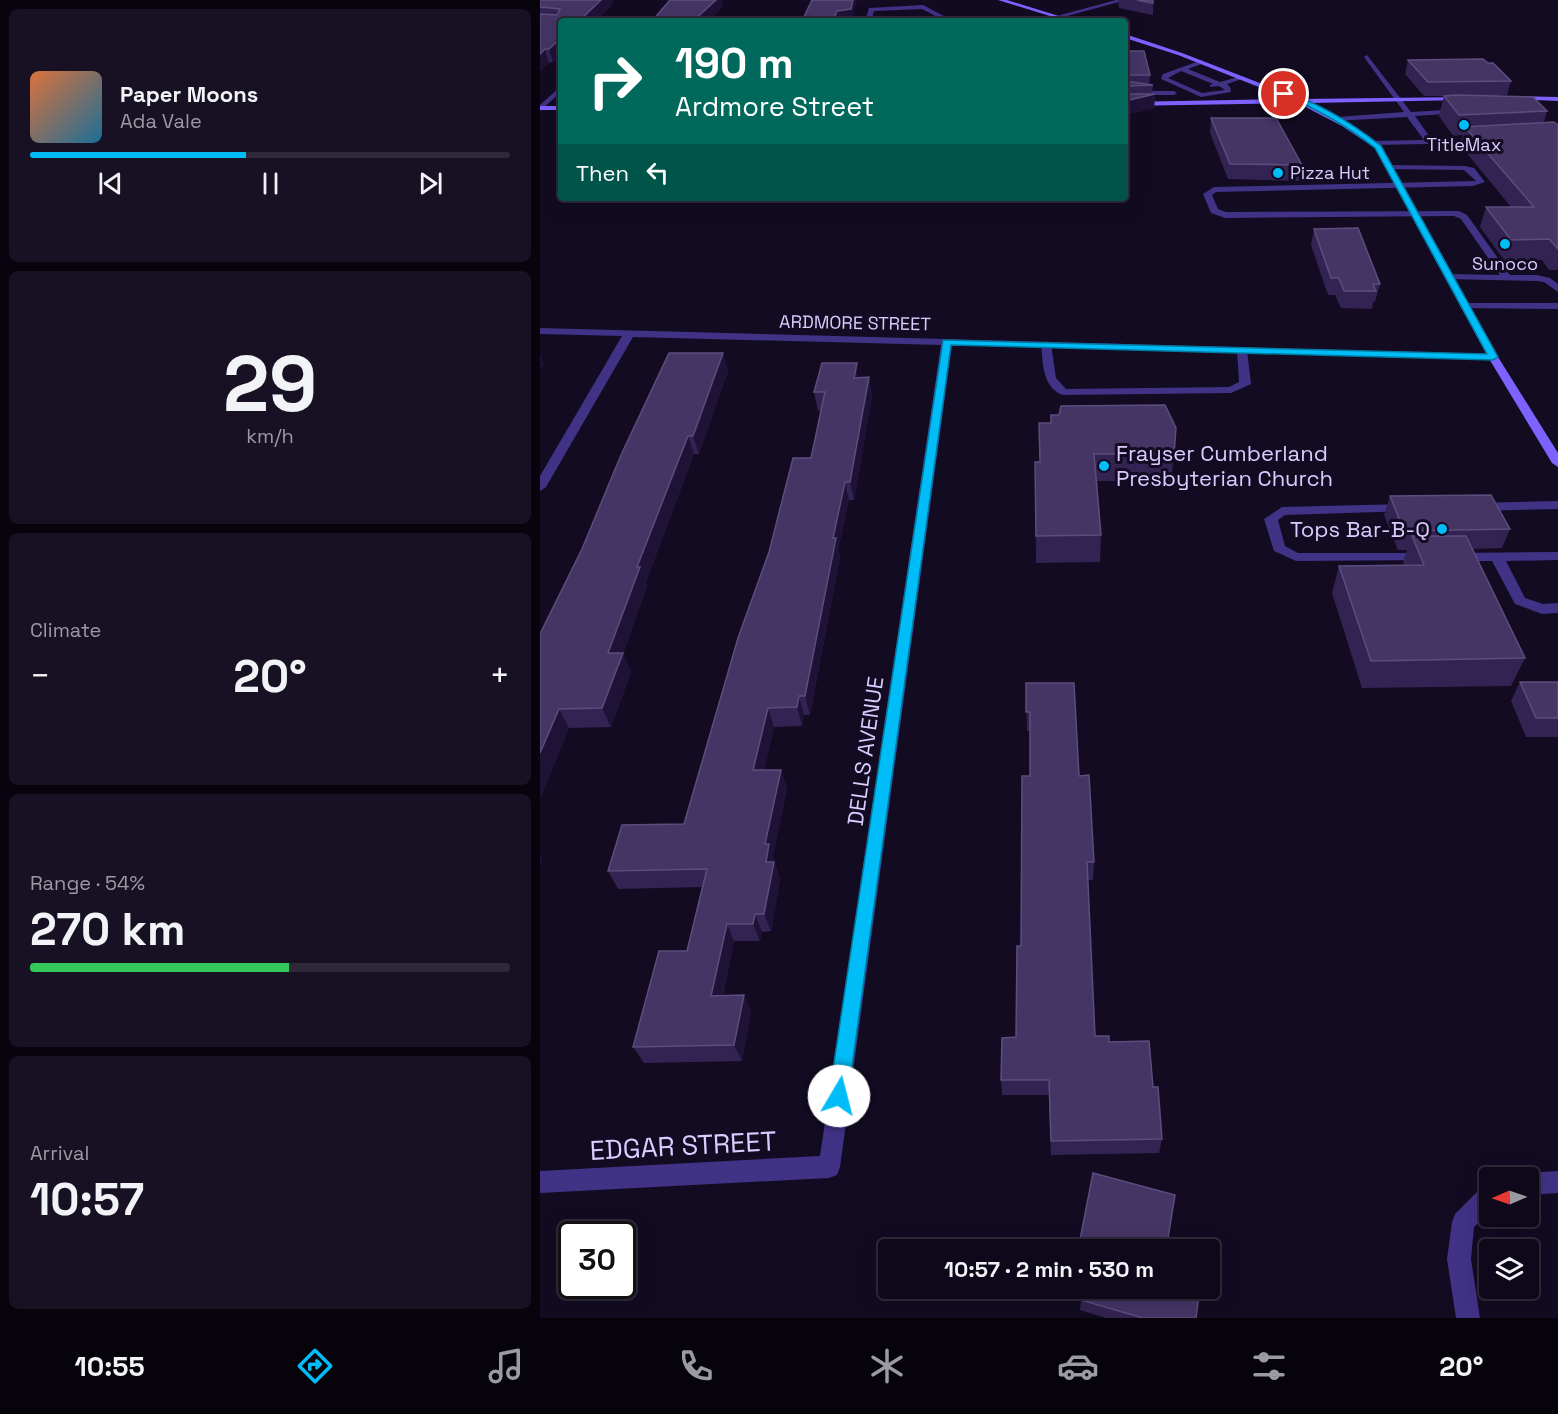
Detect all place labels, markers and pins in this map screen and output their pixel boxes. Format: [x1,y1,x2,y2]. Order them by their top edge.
pin [1258,68,1309,119]
marker: TitleMax [1457,118,1471,132]
place label: TitleMax [1427,133,1501,156]
place label: Pizza Hut [1290,161,1370,184]
marker: Pizza Hut [1271,166,1285,180]
marker: Sunoco [1498,237,1512,251]
place label: Sunoco [1472,252,1538,275]
place label: Frayser Cumberland Presbyterian Church [1116,439,1333,492]
marker: Frayser Cumberland Presbyterian Church [1097,459,1111,473]
place label: Tops Bar-B-Q [1290,515,1430,543]
marker: Tops Bar-B-Q [1435,522,1449,536]

